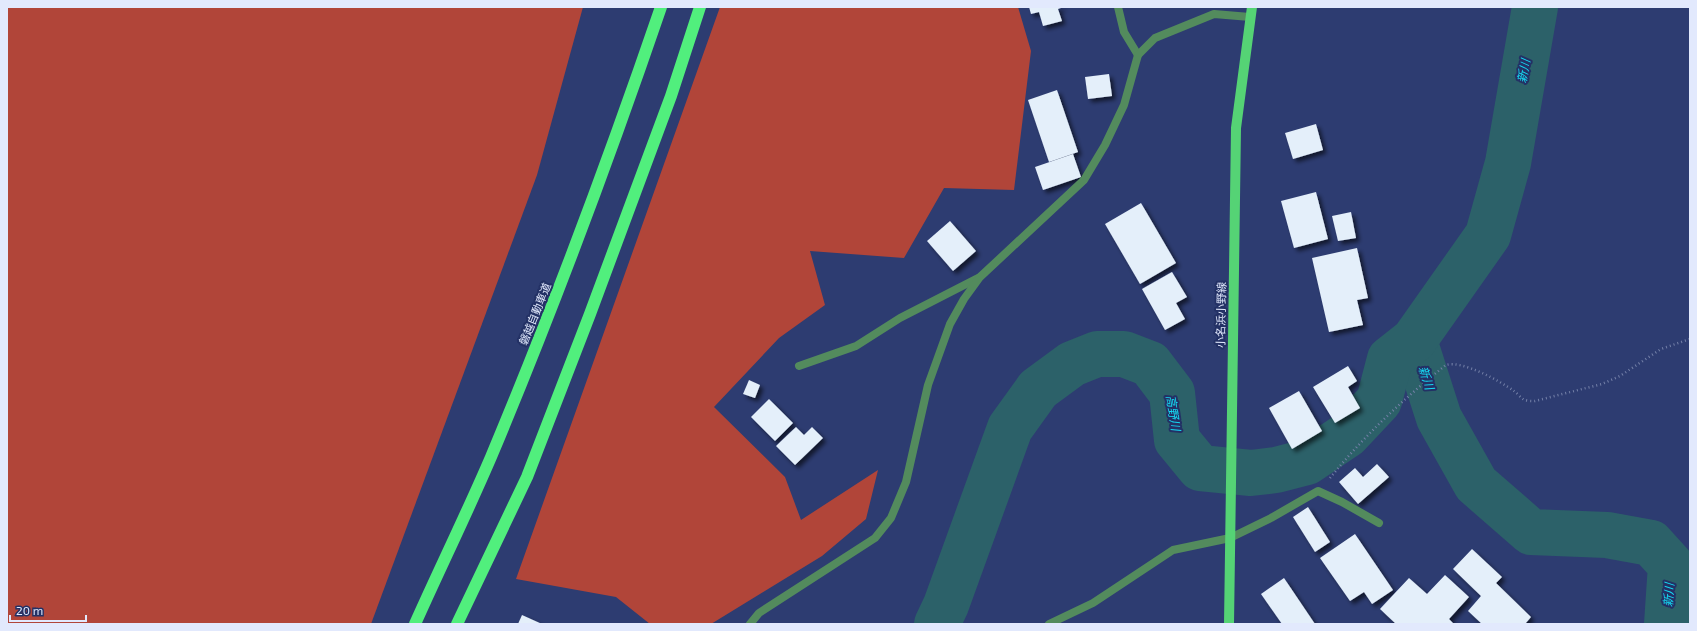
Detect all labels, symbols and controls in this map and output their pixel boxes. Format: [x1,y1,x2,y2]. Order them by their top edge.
water label: 新川 [1514,56,1532,84]
street label: 磐越自動車道 [516,281,553,347]
street label: 小名浜小野線 [1213,282,1228,348]
water label: 新川 [1417,364,1438,393]
water label: 高野川 [1164,394,1184,434]
water label: 新川 [1660,580,1676,607]
scale bar [10,597,86,623]
text: 20 m [16,603,43,617]

